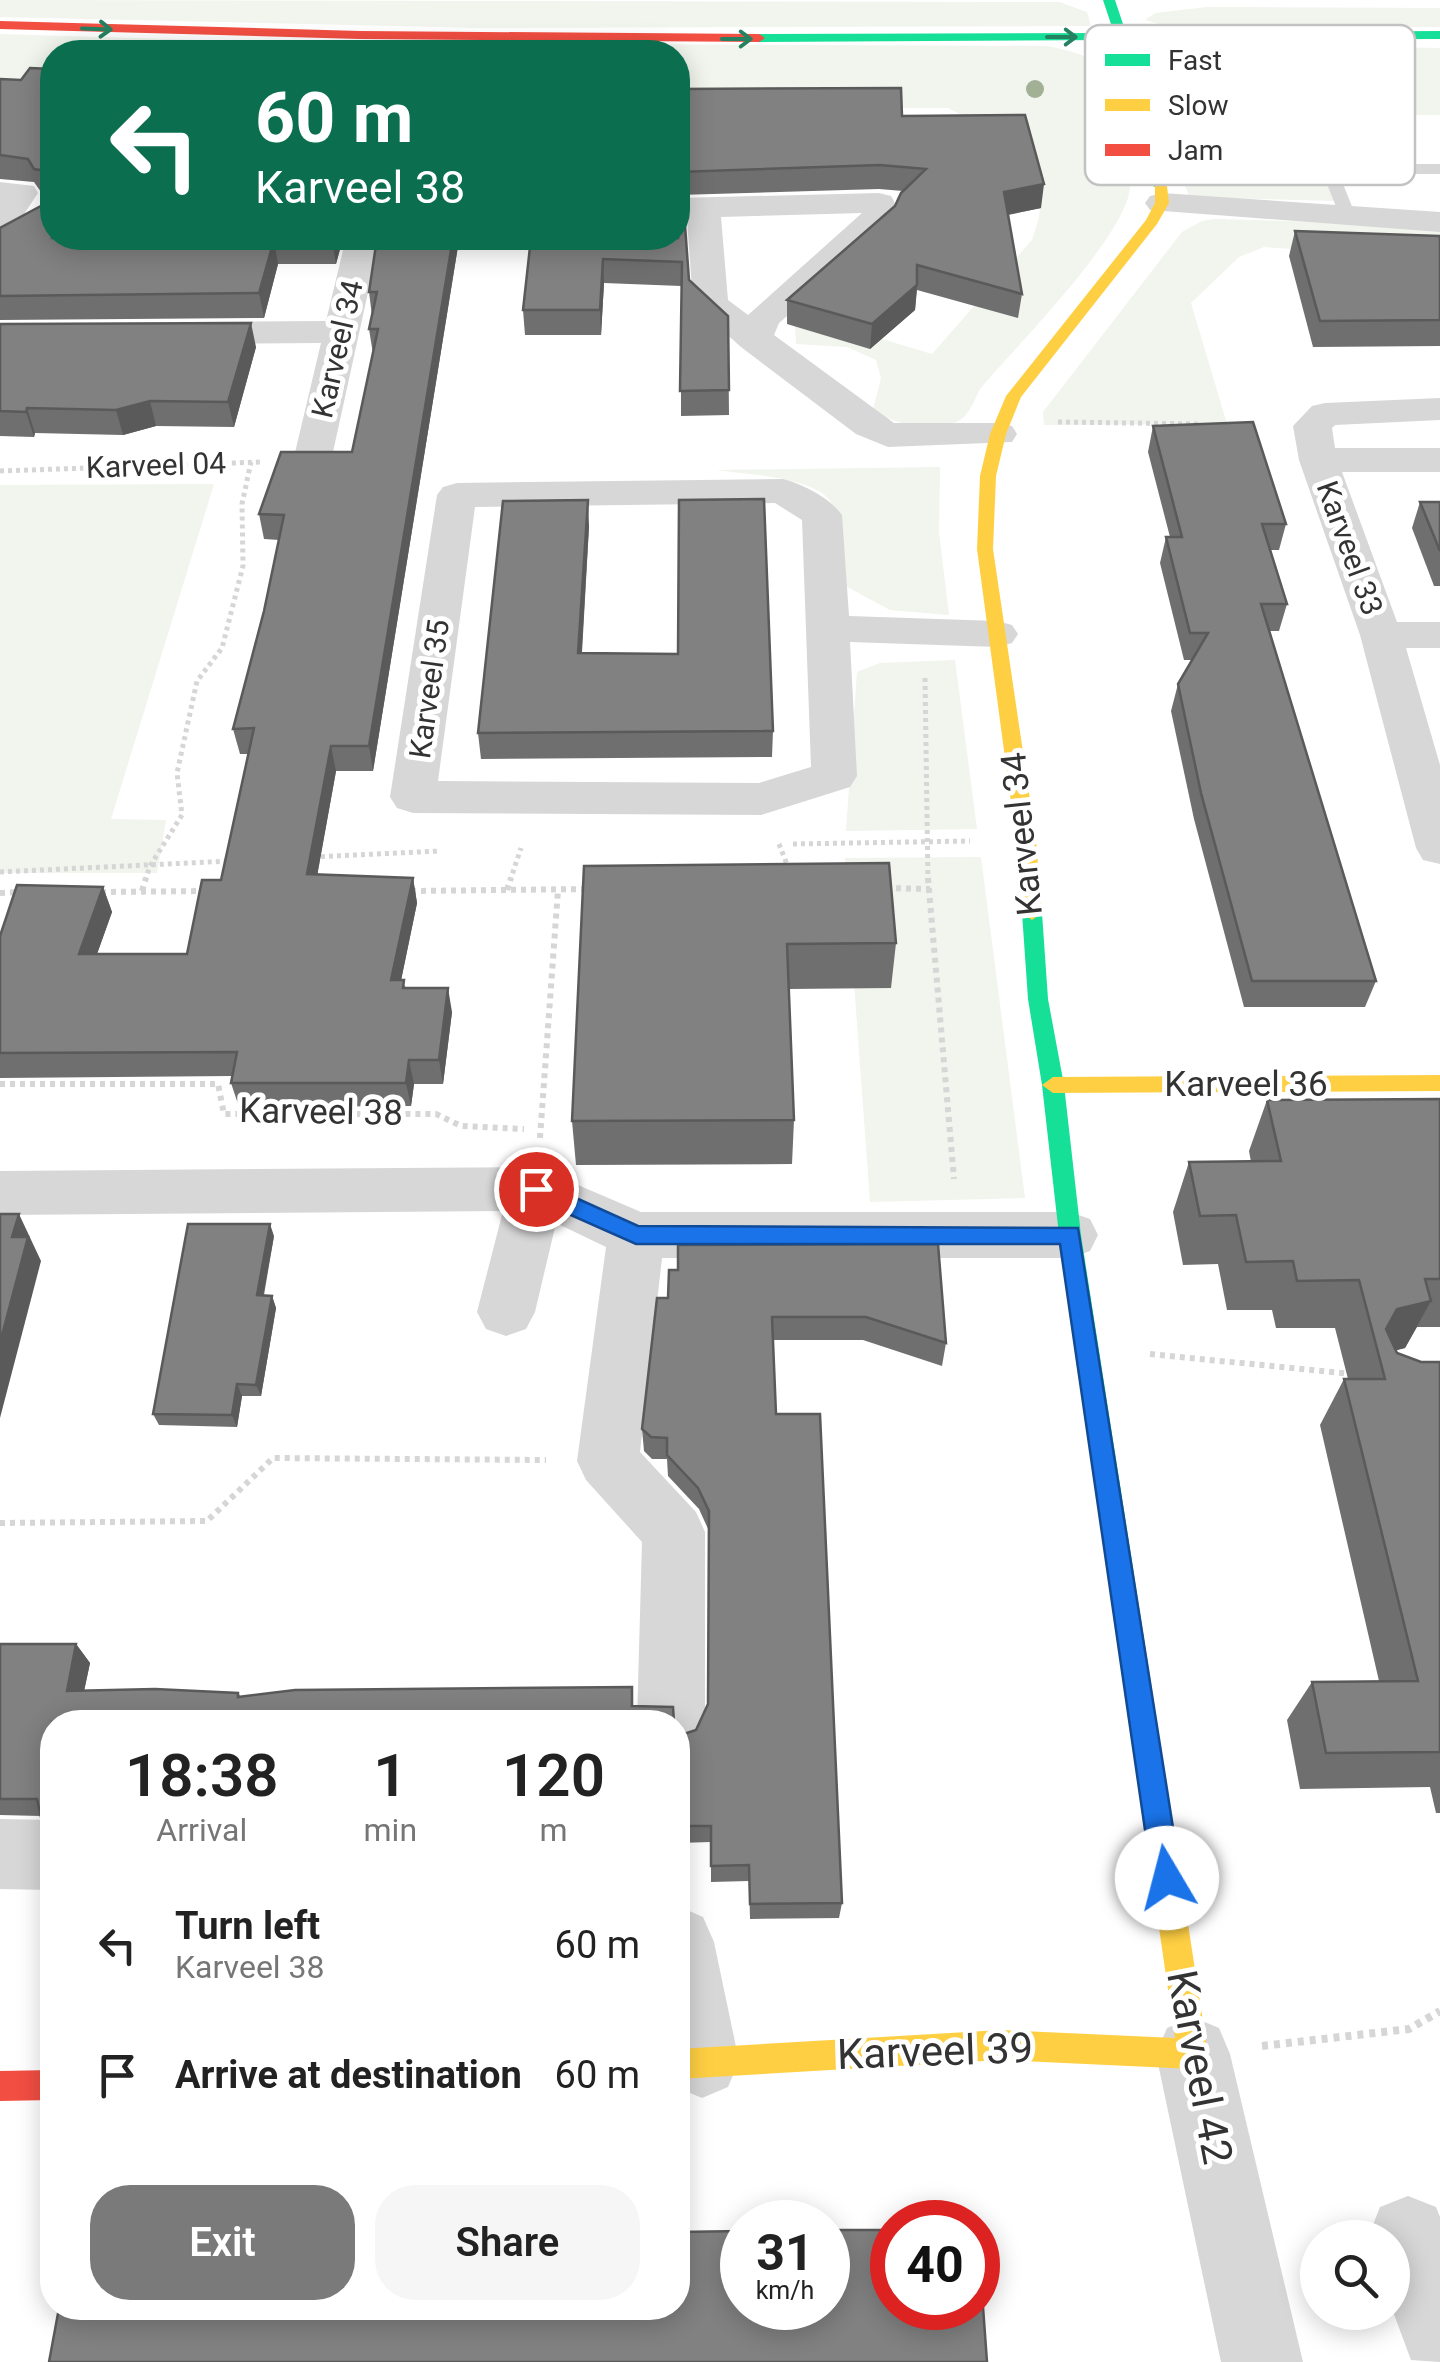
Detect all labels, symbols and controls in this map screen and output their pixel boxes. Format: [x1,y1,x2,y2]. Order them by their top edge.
one-way arrow [81,19,113,38]
legend [1085,25,1415,185]
one-way arrow [1046,28,1078,46]
one-way arrow [720,30,753,48]
text: Fast [1168,44,1222,77]
text: 60 m [255,77,413,159]
icon: left [90,80,220,210]
text: Slow [1168,89,1228,122]
text: Jam [1168,134,1223,167]
text: Karveel 38 [255,161,465,214]
street label: Karveel 34 [304,277,370,421]
street label: Karveel 04 [85,445,227,485]
street label: Karveel 33 [1310,476,1390,620]
street label: Karveel 35 [402,617,456,761]
street label: Karveel 34 [993,751,1051,917]
street label: Karveel 36 [1164,1064,1328,1105]
street label: Karveel 38 [239,1090,403,1134]
pin [494,1147,579,1232]
icon: arrive [509,1162,564,1217]
text: 18:38 [125,1740,279,1811]
text: 1 [373,1740,407,1811]
text: 120 [502,1740,605,1811]
text: Arrival [156,1811,247,1849]
text: min [364,1811,417,1849]
text: m [539,1811,568,1849]
position arrow [1115,1826,1219,1930]
text: Turn left [175,1904,320,1948]
icon: left [90,1918,145,1973]
text: 60 m [555,1923,640,1967]
text: Karveel 38 [175,1948,325,1986]
street label: Karveel 42 [1157,1966,1243,2168]
street label: Karveel 39 [836,2023,1034,2079]
icon: arrive [90,2048,145,2103]
text: Arrive at destination [175,2053,522,2097]
text: 60 m [555,2053,640,2097]
button: Exit [90,2185,355,2300]
button: Share [375,2185,640,2300]
speed limit sign: 40 [870,2200,1000,2330]
map controls [1300,2220,1410,2330]
button: search [1300,2220,1410,2330]
text: 31 [756,2224,814,2282]
text: km/h [756,2276,814,2305]

